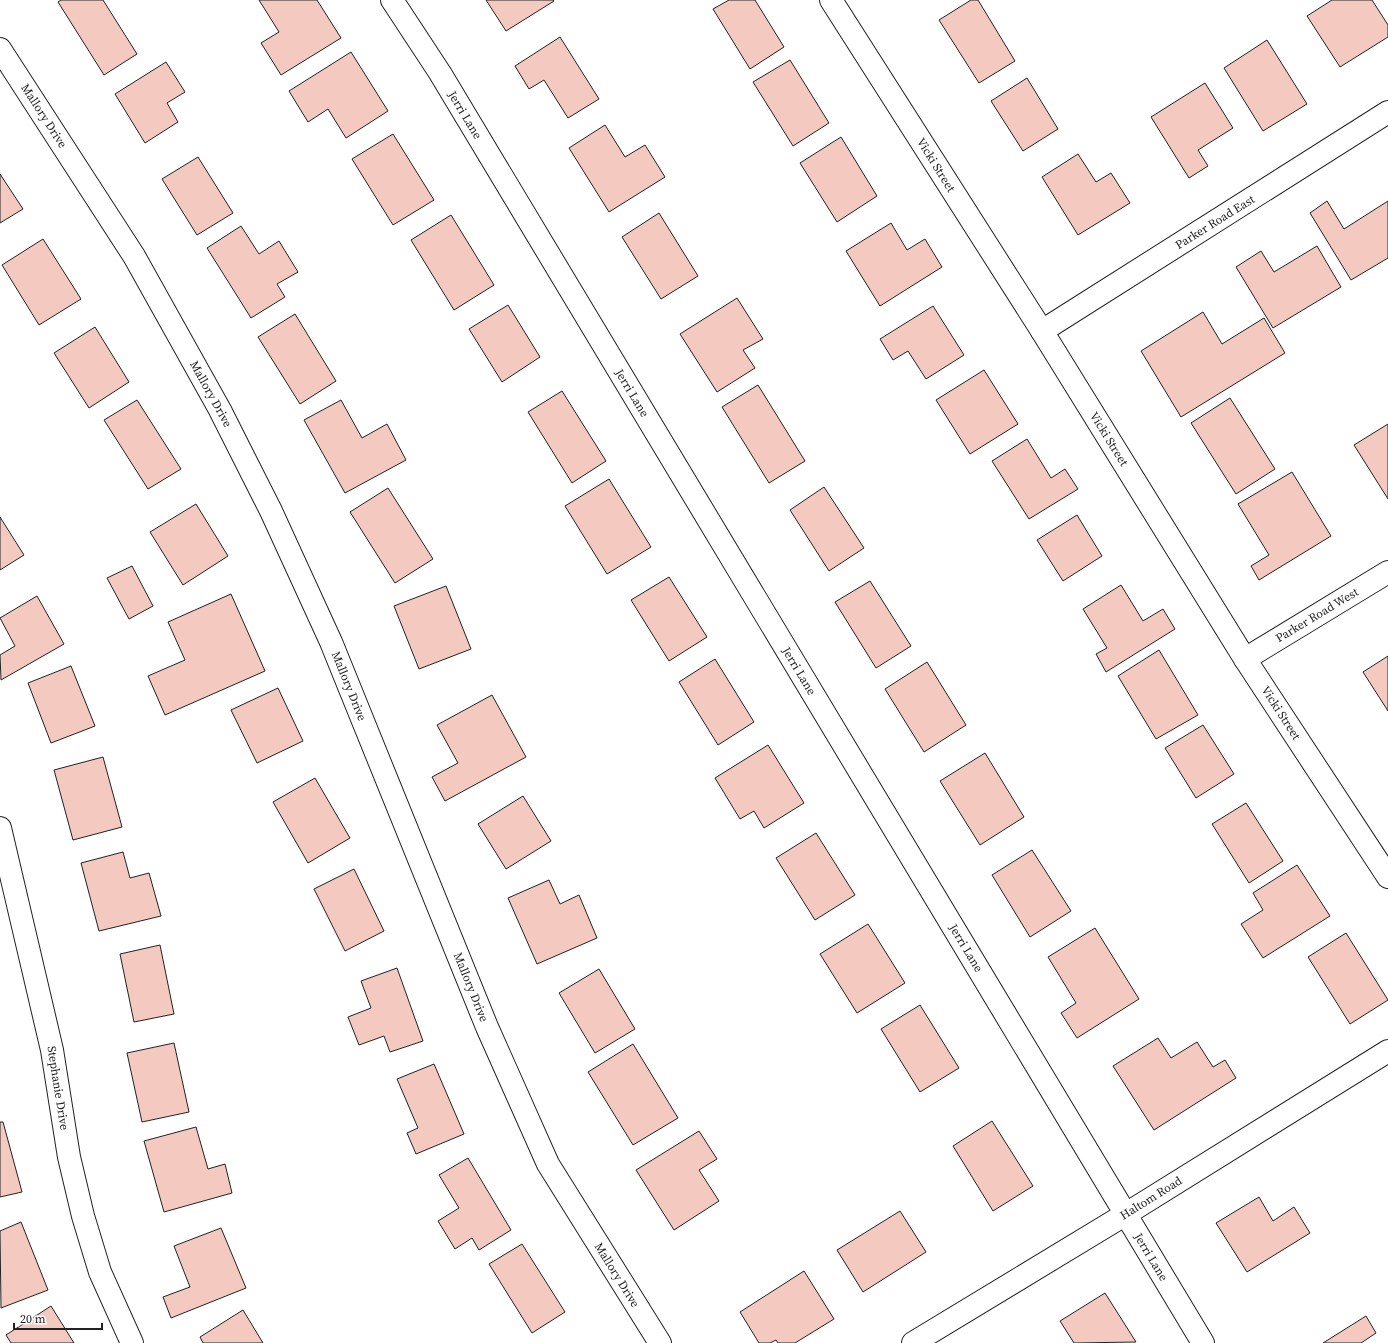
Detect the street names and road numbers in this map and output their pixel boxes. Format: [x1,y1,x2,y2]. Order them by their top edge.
street label: Mallory Drive [17,81,71,151]
street label: Jerri Lane [444,87,486,142]
street label: Vicki Street [913,135,959,195]
street label: Parker Road East [1172,191,1258,253]
street label: Mallory Drive [186,358,236,430]
street label: Jerri Lane [611,365,653,420]
street label: Vicki Street [1086,409,1132,469]
street label: Parker Road West [1273,584,1361,646]
street label: Jerri Lane [778,643,820,698]
street label: Mallory Drive [328,649,370,723]
street label: Vicki Street [1258,683,1304,743]
street label: Jerri Lane [945,920,987,975]
street label: Mallory Drive [450,950,492,1024]
street label: Stephanie Drive [43,1045,73,1131]
street label: Haltom Road [1117,1173,1185,1223]
street label: Jerri Lane [1130,1229,1172,1284]
street label: Mallory Drive [591,1240,643,1310]

